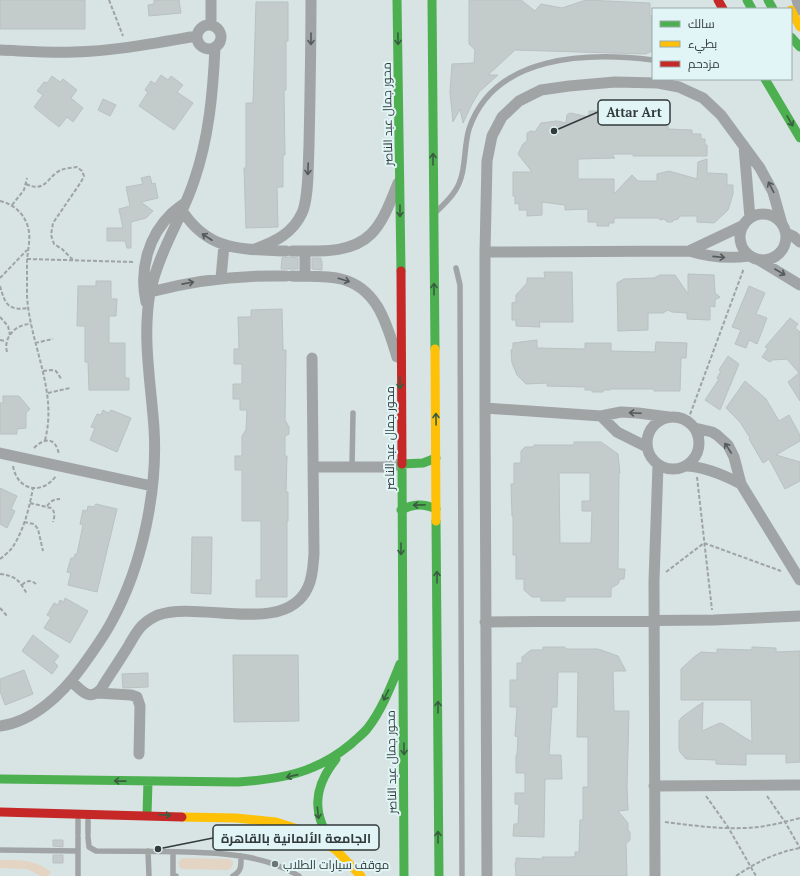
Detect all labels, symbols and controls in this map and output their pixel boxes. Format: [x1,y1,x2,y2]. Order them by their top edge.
legend [652,8,792,80]
text: سالك [688,16,715,31]
one-way arrow [307,32,315,45]
one-way arrow [394,32,401,45]
text: بطيء [688,36,717,54]
text: مزدحم [688,56,720,72]
street label: محور جمال عبد الناصر [379,62,395,167]
callout: Attar Art [598,100,670,125]
text: Attar Art [606,103,663,121]
one-way arrow [786,115,794,127]
one-way arrow [429,153,437,166]
one-way arrow [304,162,312,175]
one-way arrow [766,182,774,194]
one-way arrow [396,204,404,217]
one-way arrow [201,232,213,240]
one-way arrow [712,253,725,261]
one-way arrow [774,269,786,277]
one-way arrow [337,277,350,284]
one-way arrow [182,279,195,287]
one-way arrow [430,283,438,296]
one-way arrow [396,376,404,389]
street label: محور جمال عبد الناصر [382,386,397,491]
one-way arrow [629,409,642,416]
one-way arrow [432,413,439,426]
one-way arrow [724,442,733,453]
one-way arrow [413,501,426,509]
one-way arrow [397,542,405,555]
one-way arrow [433,571,441,584]
one-way arrow [382,688,389,700]
one-way arrow [434,701,442,714]
street label: محور جمال عبد الناصر [383,710,399,815]
one-way arrow [400,742,408,755]
one-way arrow [285,773,298,781]
one-way arrow [114,777,127,784]
one-way arrow [314,806,322,819]
one-way arrow [158,812,171,819]
callout: الجامعة الألمانية بالقاهرة [213,825,379,850]
text: الجامعة الألمانية بالقاهرة [221,829,371,847]
one-way arrow [434,831,442,844]
place label: موقف سيارات الطلاب [283,857,389,872]
marker: موقف سيارات الطلاب [270,859,280,869]

